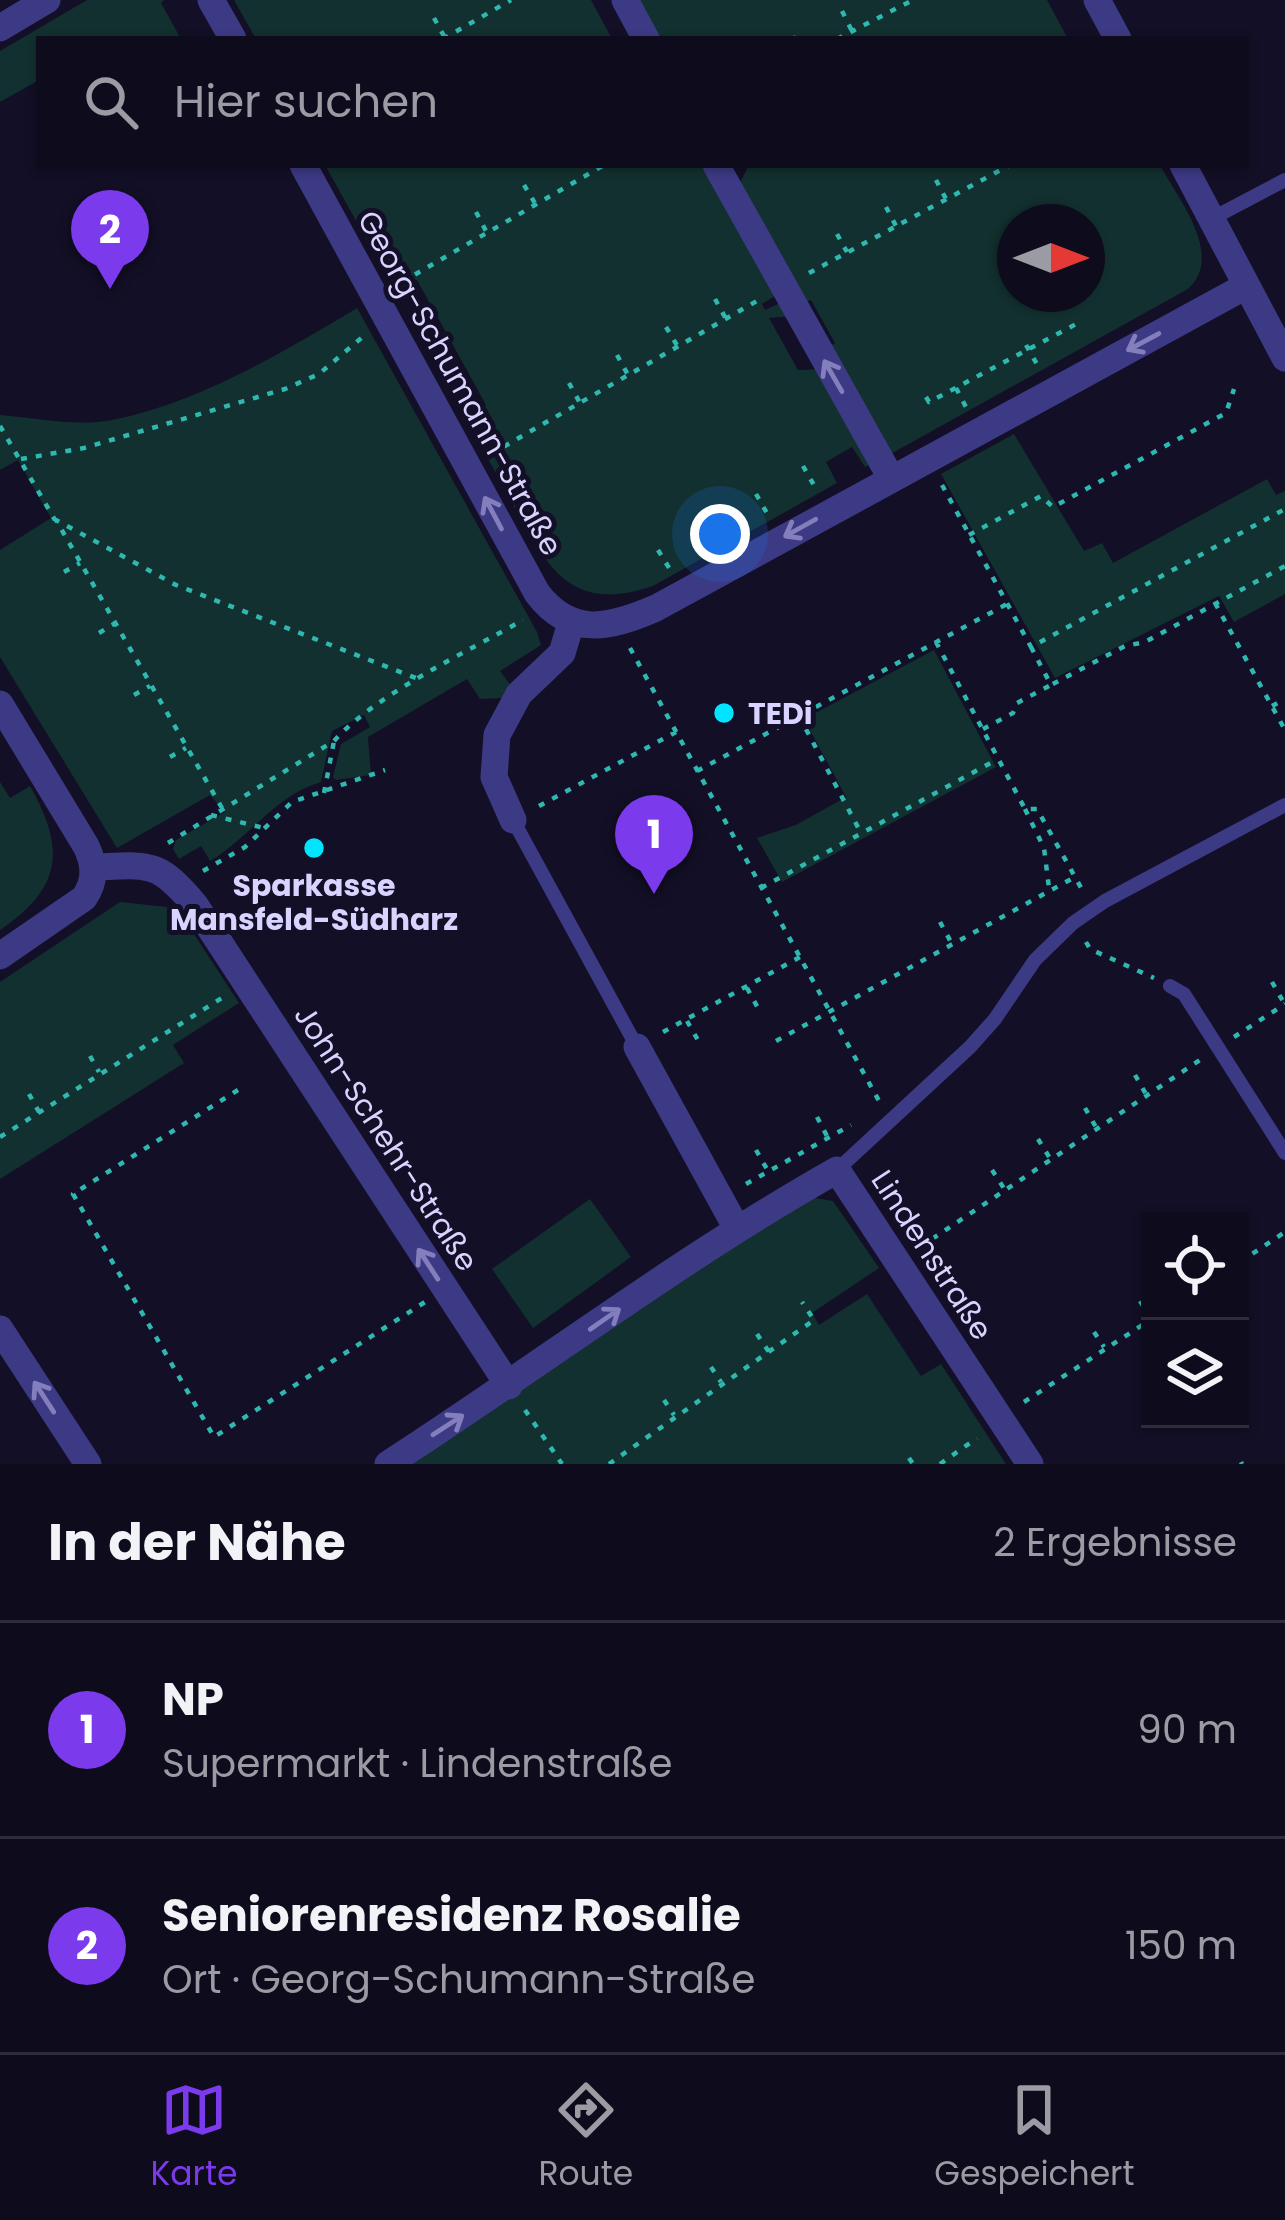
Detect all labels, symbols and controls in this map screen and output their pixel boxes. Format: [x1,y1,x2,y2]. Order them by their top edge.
search box [36,36,1249,168]
icon: search [78,69,144,135]
text: Hier suchen [174,70,438,133]
pin: 2 [71,190,149,289]
street label: Georg-Schumann-Straße [347,203,573,563]
north arrow [997,204,1105,312]
one-way arrow [1127,331,1162,354]
one-way arrow [821,360,844,395]
one-way arrow [481,496,504,531]
your location [690,504,750,564]
one-way arrow [784,517,819,540]
place label: TEDi [748,692,813,735]
marker: TEDi [711,700,737,726]
pin: 1 [615,795,693,894]
marker: Sparkasse Mansfeld-Südharz [301,835,327,861]
place label: Sparkasse Mansfeld-Südharz [170,864,458,941]
street label: John-Schehr-Straße [284,996,488,1280]
street label: Lindenstraße [861,1162,1003,1348]
map controls [1141,1212,1249,1428]
button: locate [1141,1212,1249,1320]
one-way arrow [416,1247,441,1281]
one-way arrow [588,1307,621,1332]
button: layers [1141,1320,1249,1428]
one-way arrow [31,1380,56,1414]
one-way arrow [431,1412,465,1437]
text: In der Nähe [48,1506,346,1578]
text: 2 Ergebnisse [993,1515,1237,1570]
text: NP [162,1668,224,1731]
text: 1 [80,1702,94,1757]
text: 90 m [1137,1702,1237,1757]
text: Supermarkt · Lindenstraße [162,1736,673,1791]
text: Seniorenresidenz Rosalie [162,1884,741,1947]
text: 2 [76,1918,98,1973]
text: 150 m [1125,1918,1237,1973]
text: Ort · Georg-Schumann-Straße [162,1952,756,2007]
tab: Karte [151,2077,237,2199]
tab: Route [538,2077,633,2199]
tab: Gespeichert [934,2077,1134,2199]

